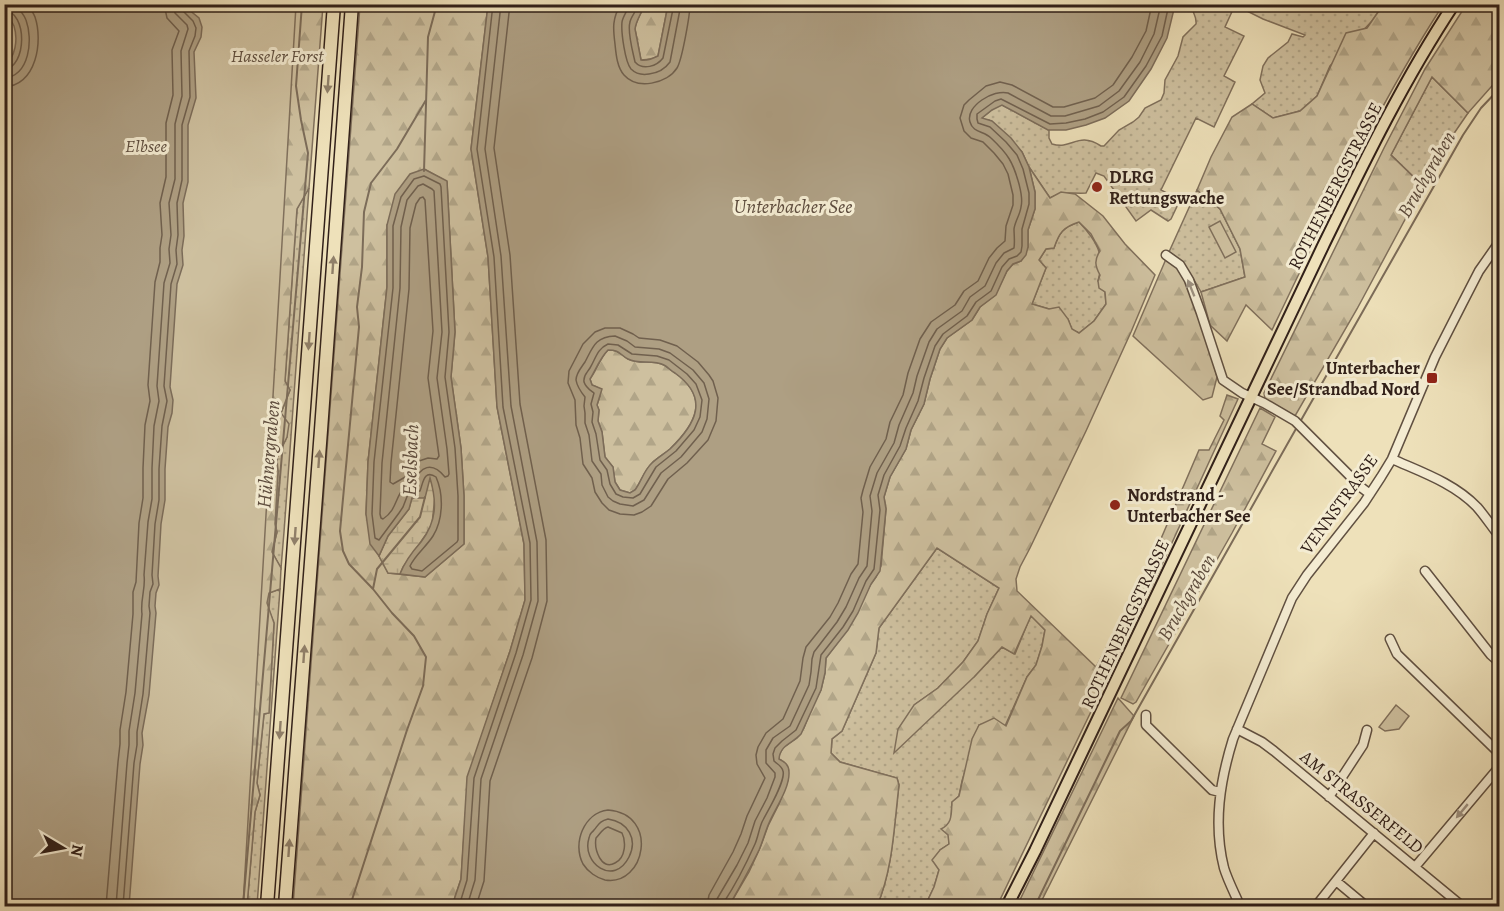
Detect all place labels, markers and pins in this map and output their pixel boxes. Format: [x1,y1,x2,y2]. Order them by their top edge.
place label: DLRG Rettungswache [1109,165,1224,210]
marker: DLRG Rettungswache [1090,180,1104,194]
place label: Unterbacher See/Strandbad Nord [1267,356,1421,401]
marker: Unterbacher See/Strandbad Nord [1425,371,1439,385]
place label: Nordstrand - Unterbacher See [1127,483,1250,528]
marker: Nordstrand - Unterbacher See [1108,498,1122,512]

